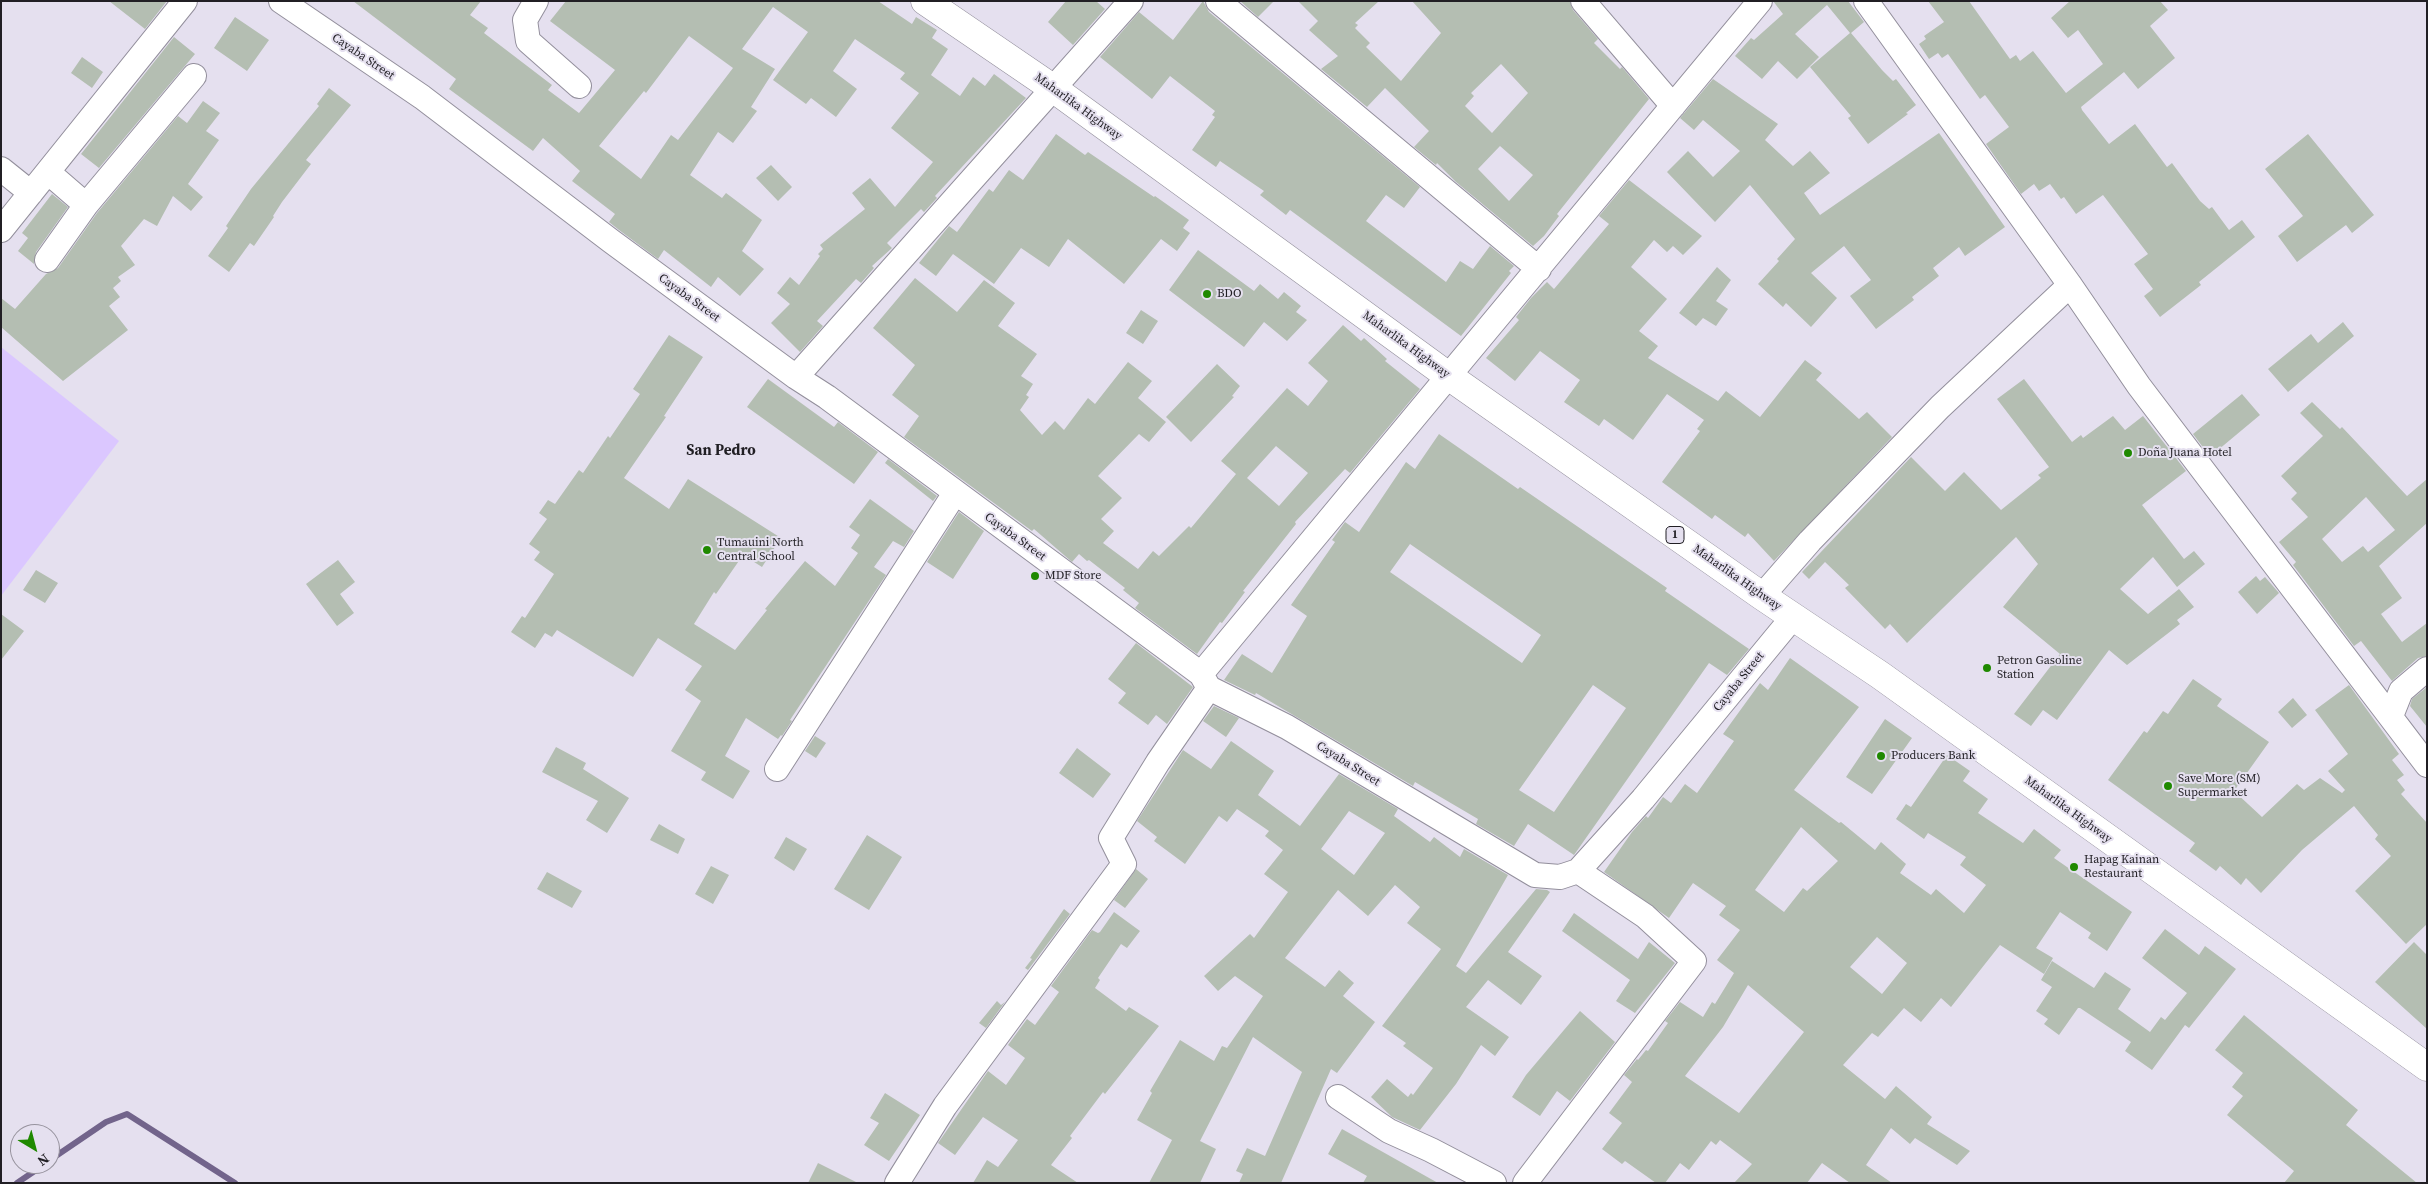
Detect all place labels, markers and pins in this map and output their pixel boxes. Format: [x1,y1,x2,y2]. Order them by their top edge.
place label: BDO [1217,287,1241,301]
marker: BDO [1201,288,1213,300]
place label: Doña Juana Hotel [2138,446,2232,460]
marker: Doña Juana Hotel [2122,447,2134,459]
place label: Tumauini North Central School [717,536,804,564]
marker: Tumauini North Central School [701,544,713,556]
place label: MDF Store [1045,569,1101,583]
marker: MDF Store [1029,570,1041,582]
place label: Petron Gasoline Station [1997,654,2082,682]
marker: Petron Gasoline Station [1981,662,1993,674]
place label: Producers Bank [1891,749,1975,763]
marker: Producers Bank [1875,750,1887,762]
place label: Save More (SM) Supermarket [2178,772,2261,800]
marker: Save More (SM) Supermarket [2162,780,2174,792]
place label: Hapag Kainan Restaurant [2084,853,2159,881]
marker: Hapag Kainan Restaurant [2068,861,2080,873]

